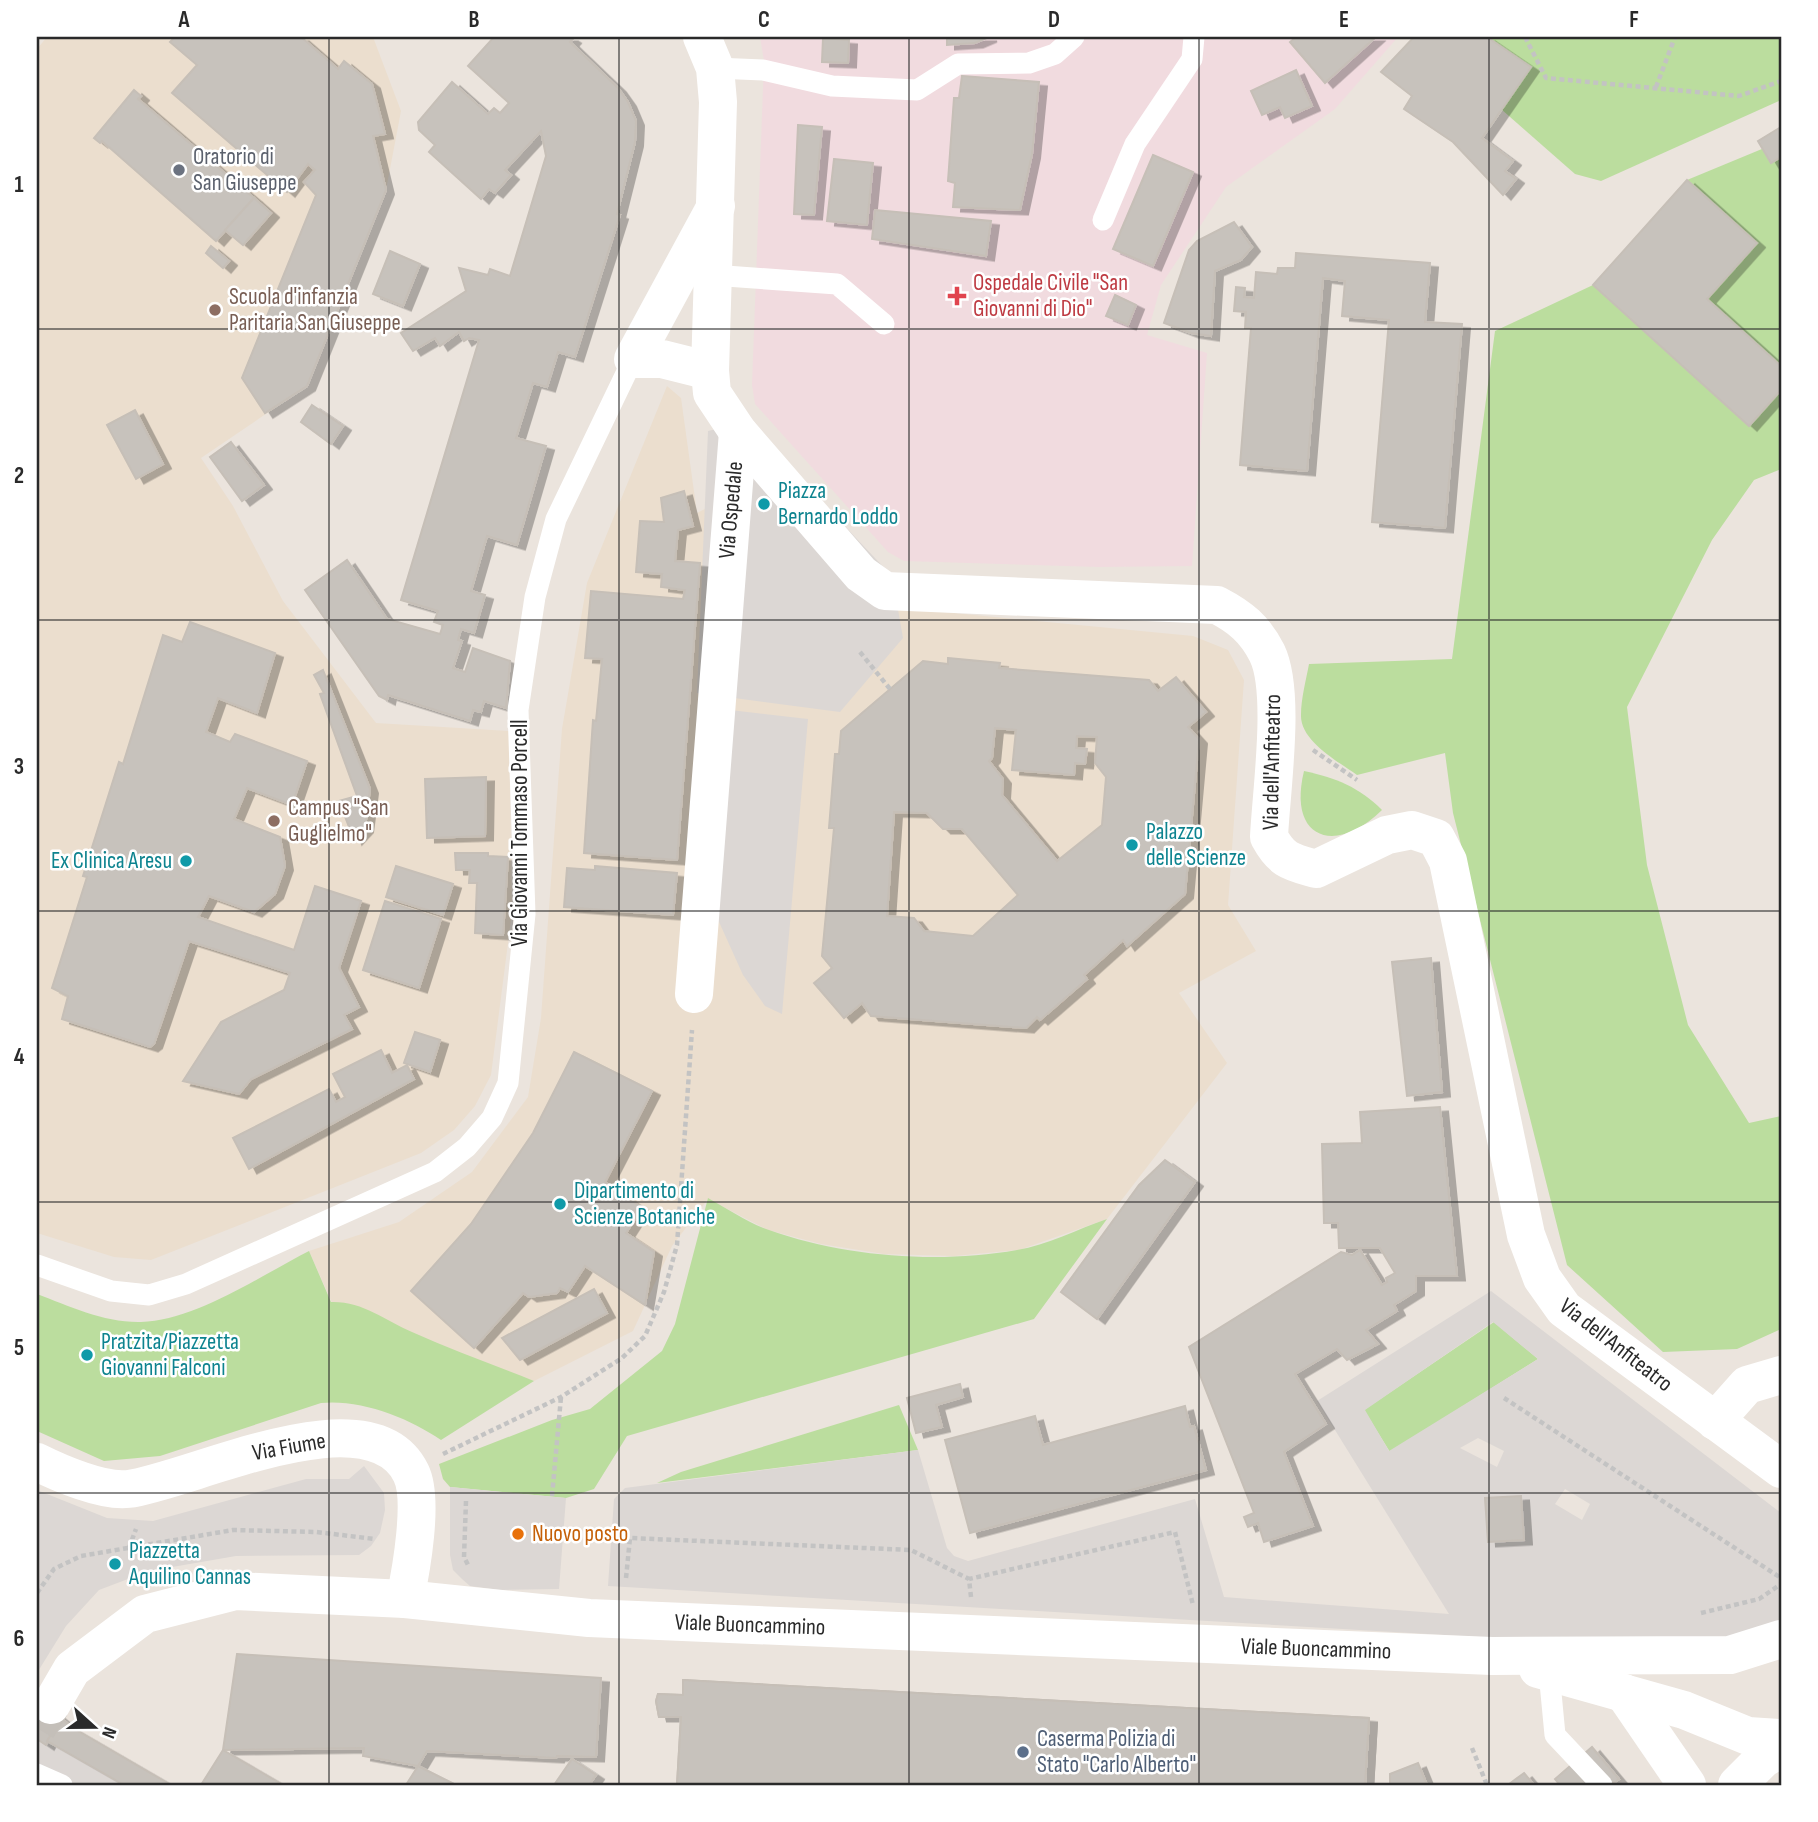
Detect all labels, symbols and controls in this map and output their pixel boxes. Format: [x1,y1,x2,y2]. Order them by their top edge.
text: A [178,6,191,34]
text: B [469,6,480,34]
text: C [758,6,770,34]
text: D [1048,6,1060,34]
text: E [1339,6,1349,34]
text: F [1629,6,1639,34]
place label: Oratorio di San Giuseppe [193,143,296,197]
marker: Oratorio di San Giuseppe [171,162,187,178]
text: 1 [14,171,24,199]
place label: Ospedale Civile "San Giovanni di Dio" [973,269,1128,323]
place label: Scuola d'infanzia Paritaria San Giuseppe [229,283,401,337]
marker: Ospedale Civile "San Giovanni di Dio" [947,286,967,306]
marker: Scuola d'infanzia Paritaria San Giuseppe [207,302,223,318]
street label: Via Ospedale [713,460,749,560]
text: 2 [14,462,24,490]
place label: Piazza Bernardo Loddo [778,477,898,531]
marker: Piazza Bernardo Loddo [756,496,772,512]
street label: Via dell'Anfiteatro [1257,694,1287,830]
street label: Via Giovanni Tommaso Porcell [506,720,534,946]
text: 3 [14,753,24,781]
place label: Campus "San Guglielmo" [288,794,389,848]
marker: Campus "San Guglielmo" [266,813,282,829]
place label: Palazzo delle Scienze [1146,818,1246,872]
marker: Palazzo delle Scienze [1124,837,1140,853]
place label: Ex Clinica Aresu [51,847,172,875]
marker: Ex Clinica Aresu [178,853,194,869]
text: 4 [14,1043,25,1071]
place label: Dipartimento di Scienze Botaniche [574,1177,715,1231]
marker: Dipartimento di Scienze Botaniche [552,1196,568,1212]
street label: Via dell'Anfiteatro [1554,1292,1678,1398]
place label: Pratzita/Piazzetta Giovanni Falconi [101,1328,239,1382]
text: 5 [14,1334,24,1362]
marker: Pratzita/Piazzetta Giovanni Falconi [79,1347,95,1363]
street label: Via Fiume [250,1427,328,1467]
place label: Nuovo posto [532,1520,628,1548]
marker: Nuovo posto [510,1526,526,1542]
place label: Piazzetta Aquilino Cannas [128,1537,251,1591]
marker: Piazzetta Aquilino Cannas [107,1556,123,1572]
street label: Viale Buoncammino [674,1608,826,1642]
text: 6 [14,1625,24,1653]
street label: Viale Buoncammino [1240,1632,1392,1666]
north arrow [60,1692,130,1762]
text: N [96,1724,121,1741]
place label: Caserma Polizia di Stato "Carlo Alberto" [1037,1725,1196,1779]
marker: Caserma Polizia di Stato "Carlo Alberto" [1015,1744,1031,1760]

